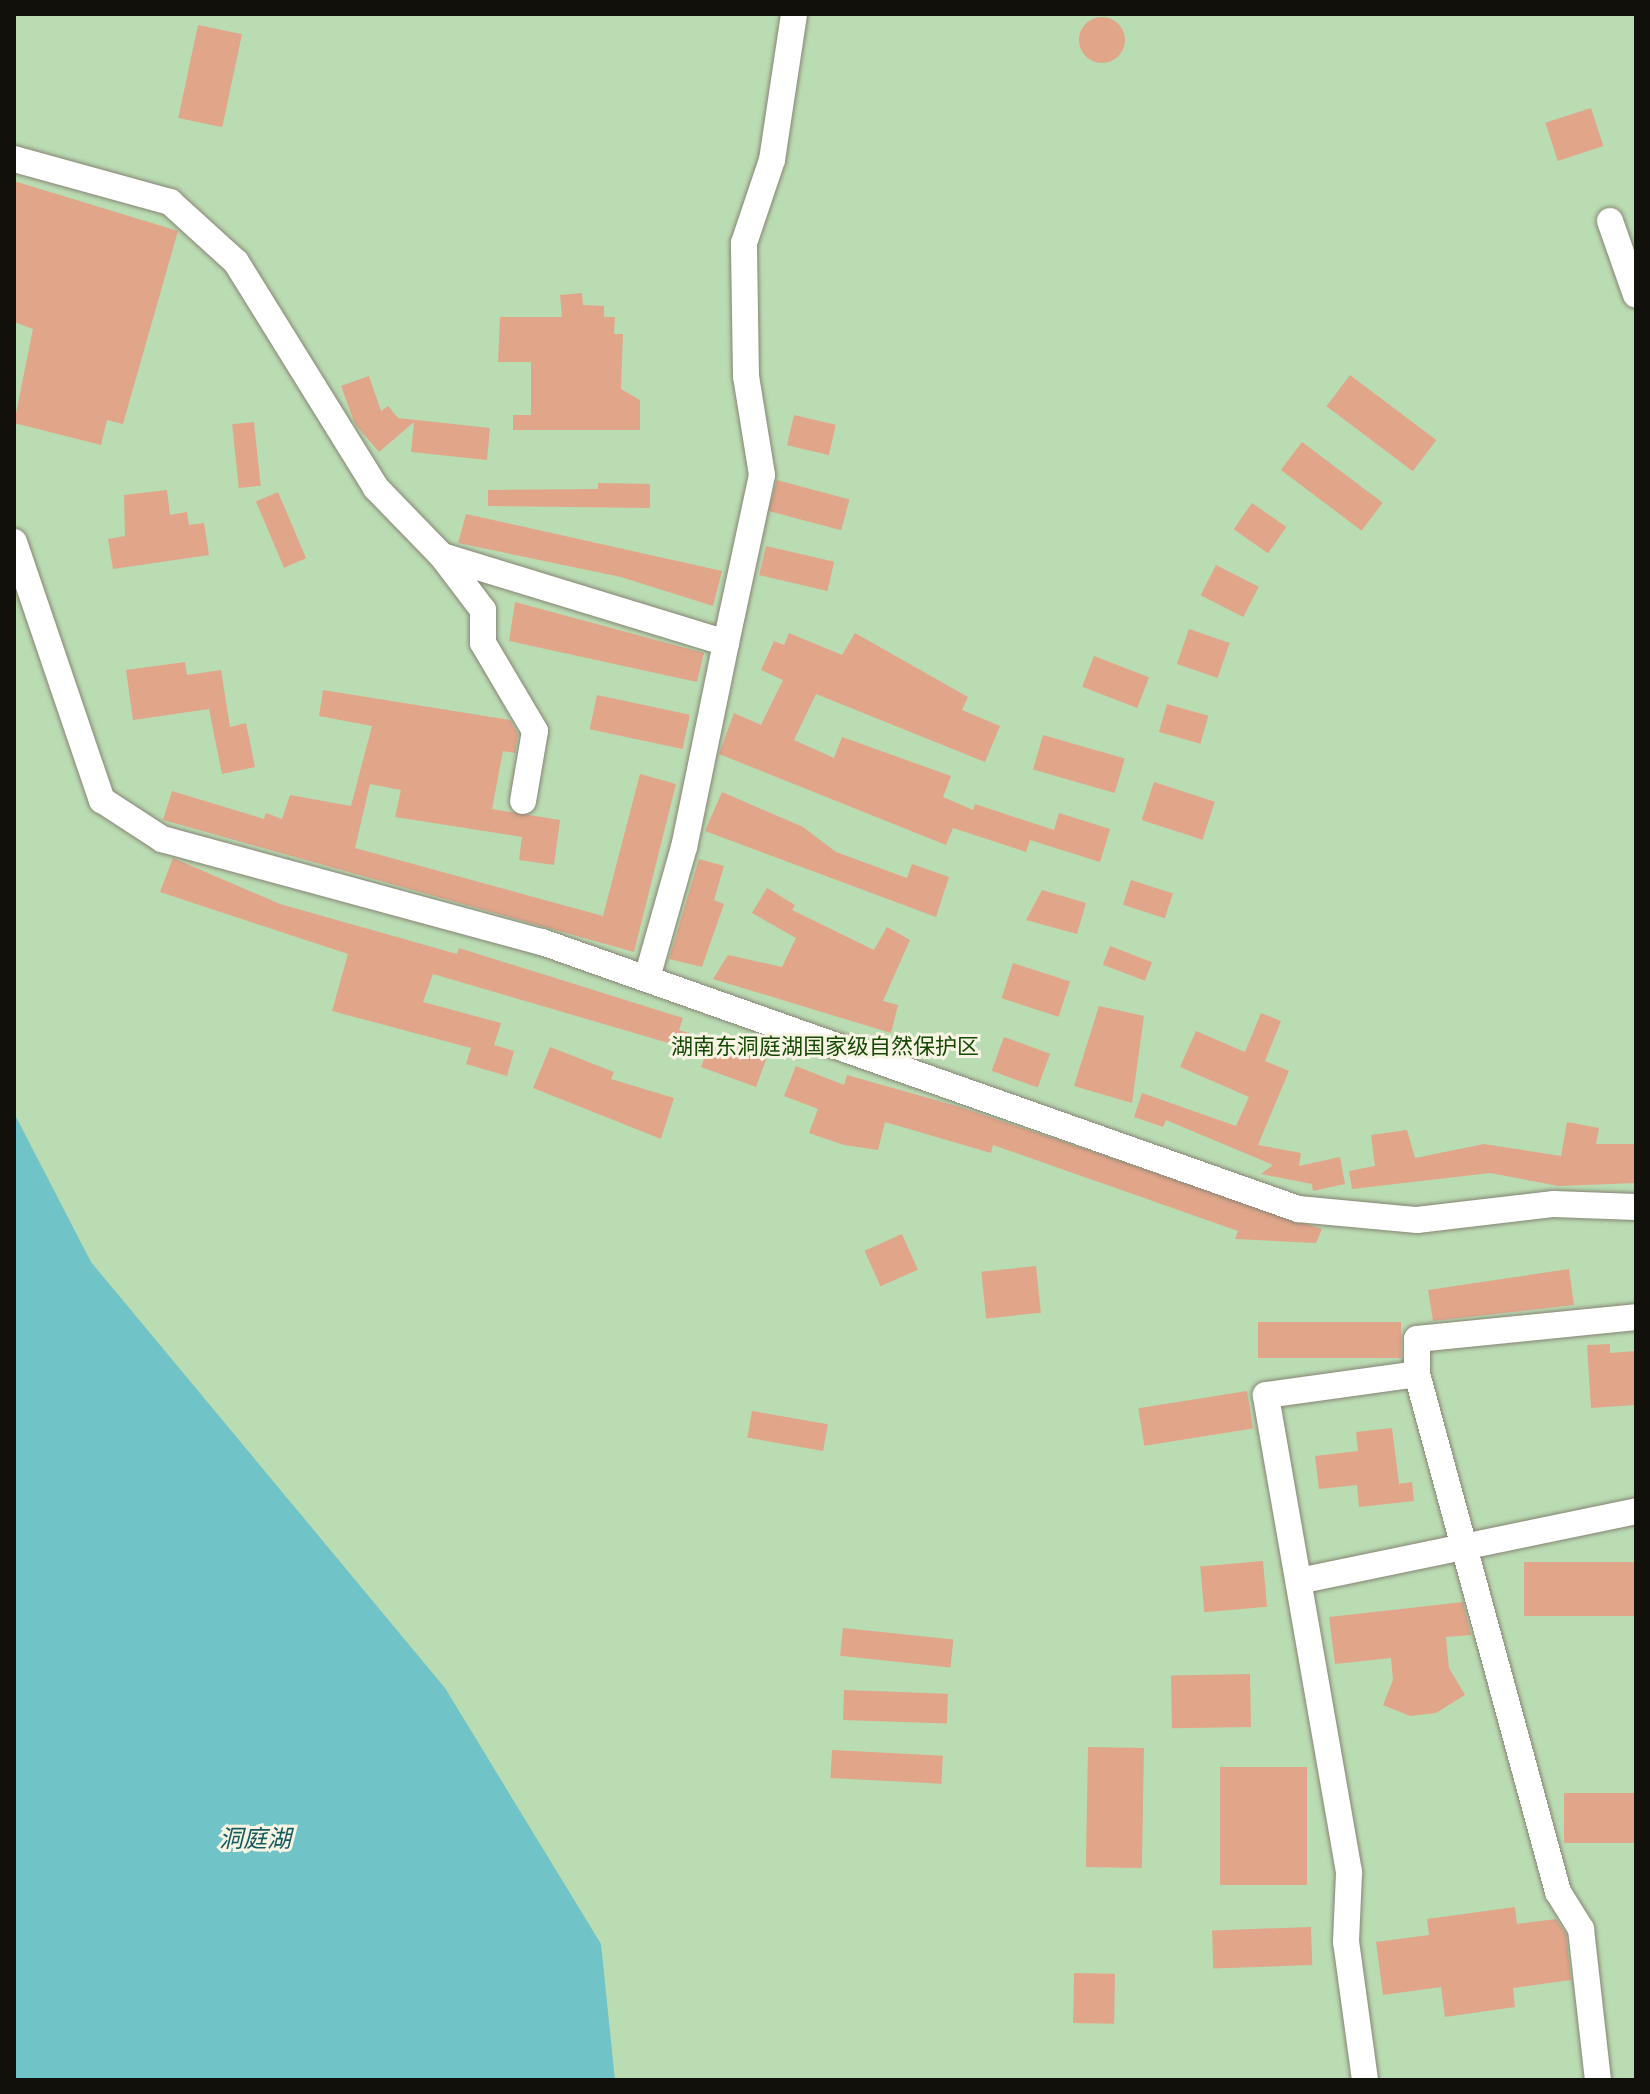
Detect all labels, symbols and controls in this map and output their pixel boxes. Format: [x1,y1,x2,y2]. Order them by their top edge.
park label: 湖南东洞庭湖国家级自然保护区 [671,1034,979,1060]
water label: 洞庭湖 [219,1825,291,1853]

